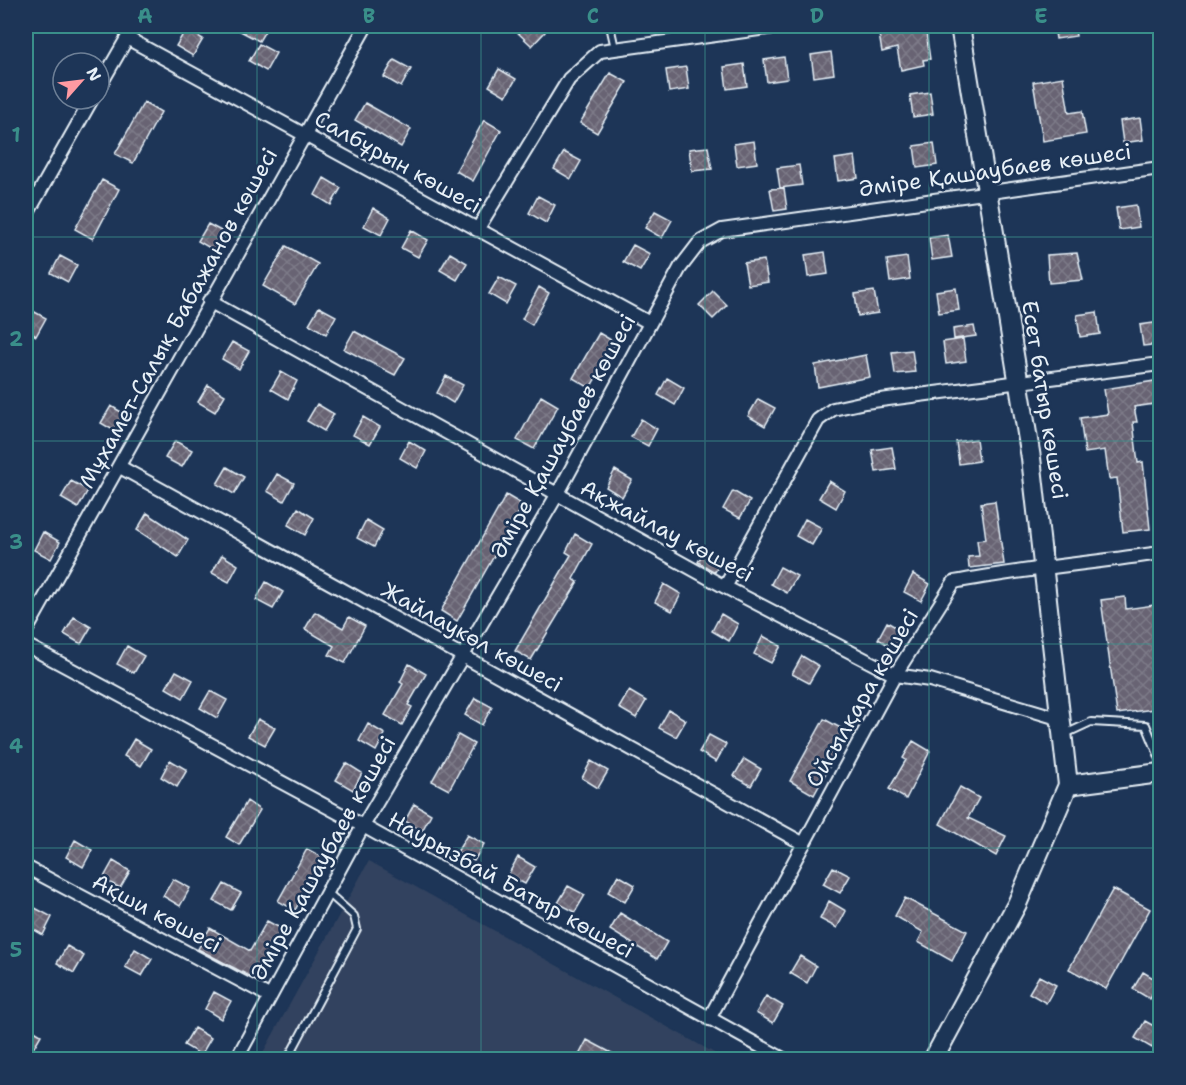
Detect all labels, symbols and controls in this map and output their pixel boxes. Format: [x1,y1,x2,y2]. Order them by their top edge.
text: A [137,3,153,29]
text: B [363,3,375,29]
text: C [587,3,599,29]
text: D [810,3,824,29]
text: E [1034,3,1048,29]
north arrow [51,51,111,111]
text: N [82,64,106,85]
street label: Салбұрын көшесі [309,104,487,220]
text: 1 [11,122,21,148]
street label: Әміре Қашаубаев көшесі [857,137,1133,203]
street label: Мұхамет-Салық Бабажанов көшесі [72,143,284,493]
street label: Есет батыр көшесі [1015,299,1075,501]
street label: Әміре Қашаубаев көшесі [484,309,642,563]
text: 2 [9,326,23,352]
street label: Ақжайлау көшесі [575,473,759,589]
text: 3 [9,529,23,555]
street label: Жайлаукөл көшесі [376,575,568,699]
street label: Ойсылқара көшесі [799,603,925,793]
street label: Әміре Қашаубаев көшесі [244,731,402,985]
text: 4 [9,733,23,759]
street label: Наурызбай Батыр көшесі [383,805,639,965]
street label: Ақши көшесі [87,867,227,959]
text: 5 [10,937,22,963]

